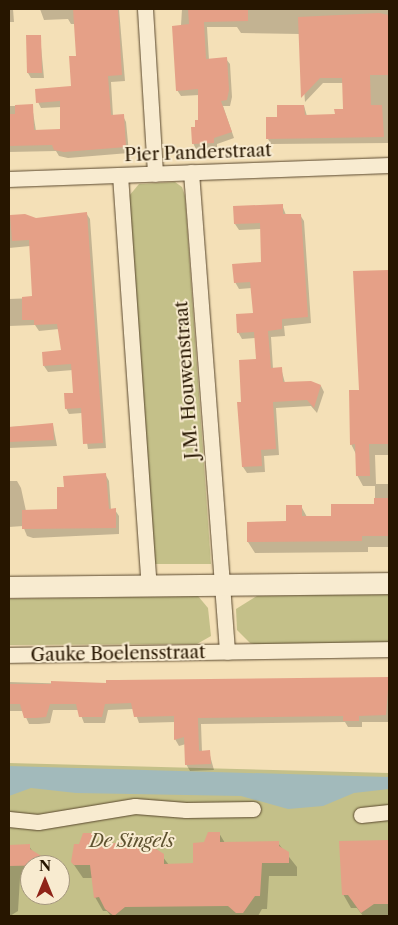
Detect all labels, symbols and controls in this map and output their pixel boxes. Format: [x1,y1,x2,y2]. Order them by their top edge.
street label: Pier Panderstraat [124,140,272,166]
street label: J.M. Houwenstraat [171,300,203,460]
street label: Gauke Boelensstraat [30,642,206,666]
park label: De Singels [90,830,174,852]
north arrow [20,855,70,905]
text: N [39,857,51,875]

